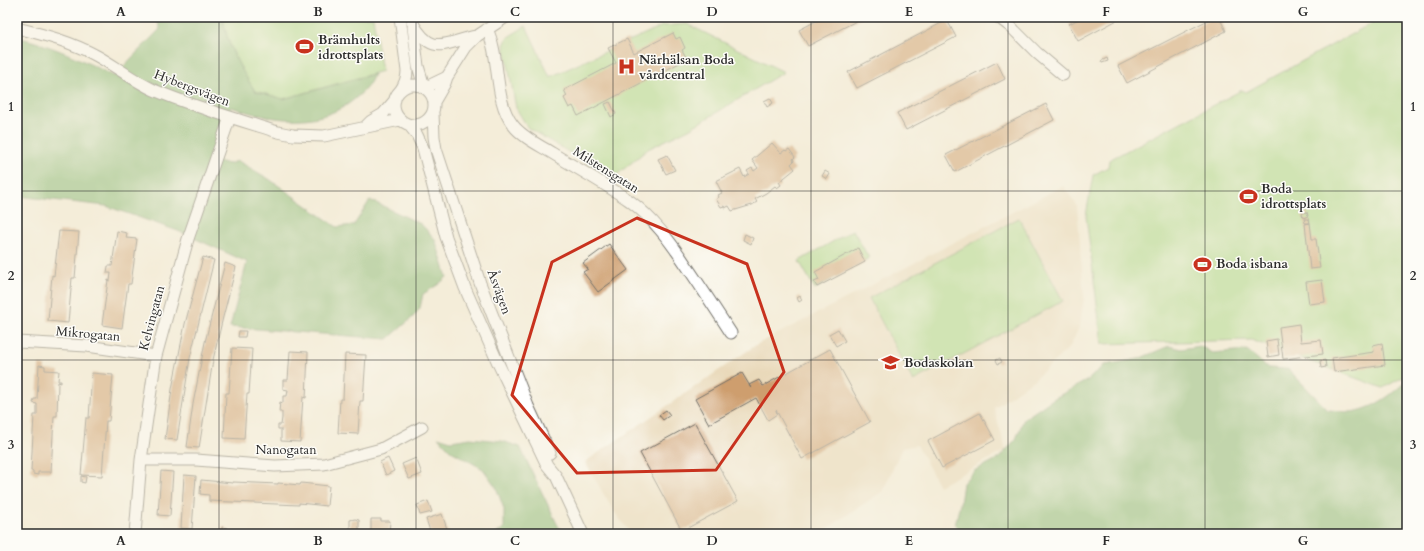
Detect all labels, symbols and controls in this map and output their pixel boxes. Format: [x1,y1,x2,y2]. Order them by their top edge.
text: A [116,3,126,21]
text: B [313,3,323,21]
text: C [510,3,520,21]
text: D [706,3,718,21]
text: E [905,3,913,21]
text: F [1102,3,1110,21]
text: G [1298,3,1309,21]
place label: Brämhults idrottsplats [318,31,383,64]
sports icon: Brämhults idrottsplats [295,37,315,57]
place label: Närhälsan Boda vårdcentral [639,51,735,84]
hospital icon: Närhälsan Boda vårdcentral [616,57,636,77]
street label: Hybergsvägen [151,65,233,111]
text: 1 [8,98,14,116]
text: 1 [1410,98,1416,116]
street label: Milstensgatan [569,142,643,198]
place label: Boda idrottsplats [1261,180,1326,213]
sports icon: Boda idrottsplats [1238,186,1258,206]
sports icon: Boda isbana [1193,254,1213,274]
place label: Boda isbana [1216,255,1289,273]
text: 2 [8,267,15,285]
street label: Åsvägen [483,267,516,317]
text: 2 [1410,267,1417,285]
street label: Kelvingatan [135,283,169,352]
street label: Mikrogatan [55,322,122,346]
school or university icon: Bodaskolan [881,353,901,373]
place label: Bodaskolan [904,354,974,372]
text: 3 [8,436,15,454]
text: 3 [1410,436,1417,454]
street label: Nanogatan [255,441,317,459]
text: A [116,532,126,550]
text: B [313,532,323,550]
text: C [510,532,520,550]
text: D [706,532,718,550]
text: E [905,532,913,550]
text: F [1102,532,1110,550]
text: G [1298,532,1309,550]

